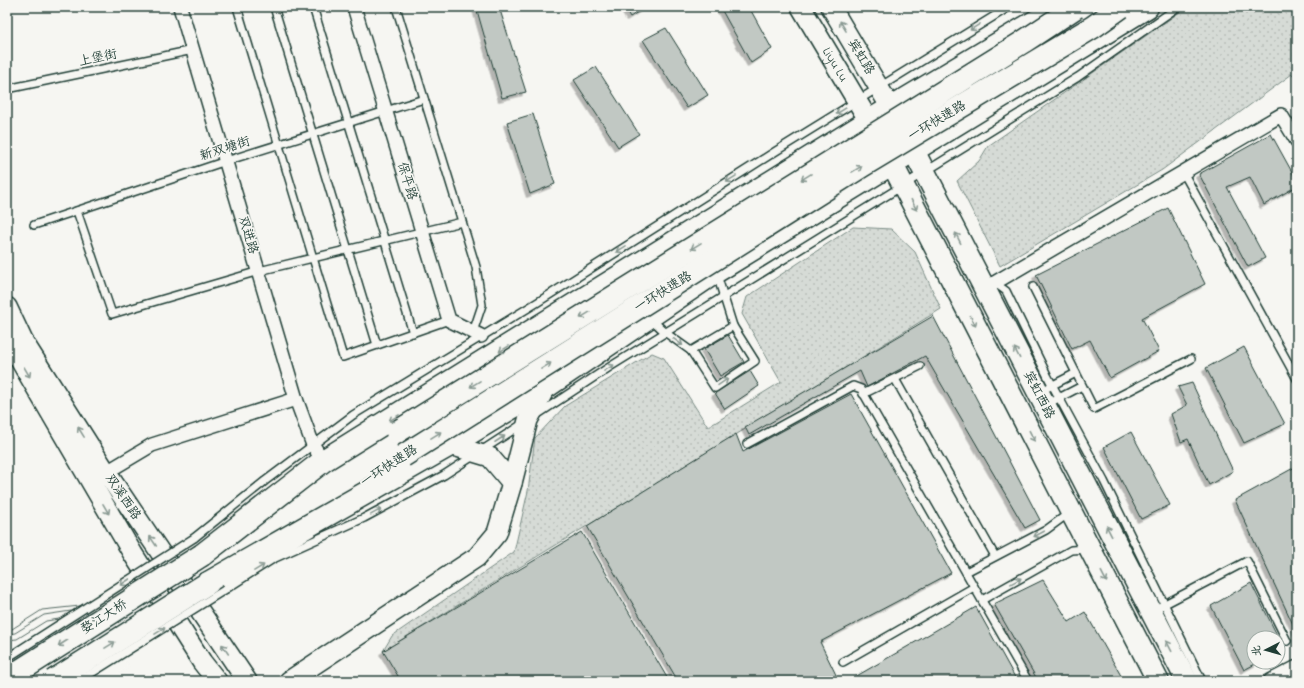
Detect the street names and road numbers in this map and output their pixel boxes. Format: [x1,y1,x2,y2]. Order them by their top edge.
street label: 宾虹路 [843,35,879,79]
street label: Liyu Lu [818,44,853,85]
street label: 上堡街 [77,45,119,71]
street label: 一环快速路 [904,96,970,146]
street label: 新双塘街 [197,132,253,166]
street label: 保平路 [392,160,422,202]
street label: 双进路 [233,214,263,256]
street label: 一环快速路 [630,267,696,317]
street label: 宾虹西路 [1019,368,1059,422]
street label: 一环快速路 [357,440,421,492]
street label: 双溪西路 [101,470,145,524]
street label: 婺江大桥 [77,595,131,639]

